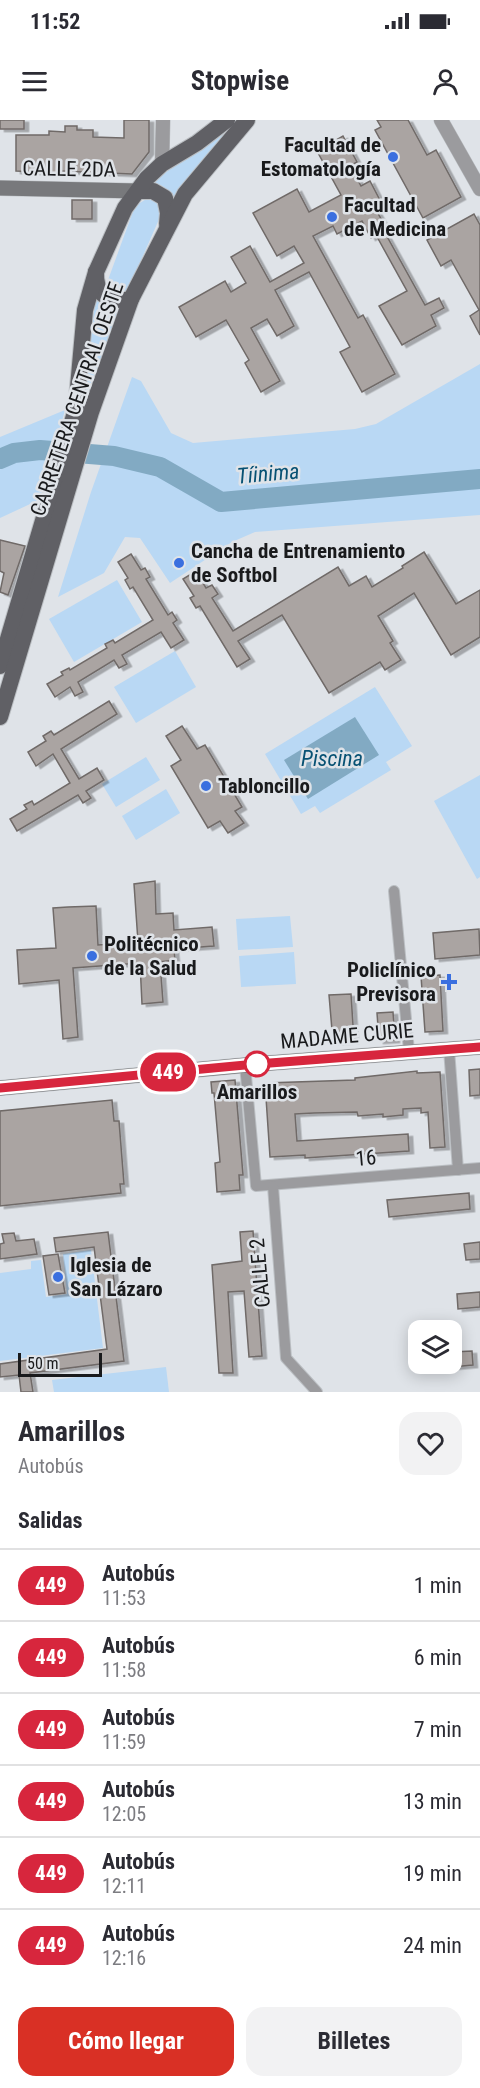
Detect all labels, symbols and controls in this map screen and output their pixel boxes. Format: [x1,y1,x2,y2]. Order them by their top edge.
text: 11:52 [30,9,81,34]
icon: menu [18,65,51,98]
text: Stopwise [191,65,289,97]
icon: person [429,65,462,98]
place label: Facultad de Estomatología [261,133,381,181]
marker: Facultad de Estomatología [386,150,400,164]
street label: CALLE 2DA [22,156,116,182]
place label: Facultad de Medicina [344,193,446,241]
marker: Facultad de Medicina [325,210,339,224]
street label: CARRETERA CENTRAL OESTE [26,279,128,519]
water label: Tíinima [236,458,300,489]
place label: Cancha de Entrenamiento de Softbol [191,539,405,587]
marker: Cancha de Entrenamiento de Softbol [172,556,186,570]
water label: Piscina [301,746,363,771]
place label: Tabloncillo [218,774,310,798]
marker: Tabloncillo [199,779,213,793]
place label: Politécnico de la Salud [104,932,199,980]
marker: Politécnico de la Salud [85,949,99,963]
place label: Policlínico Previsora [347,958,436,1006]
marker: Policlínico Previsora [440,973,458,991]
street label: MADAME CURIE [279,1018,415,1054]
marker: Amarillos [244,1051,270,1077]
line badge: 449 [134,1052,202,1092]
text: 449 [152,1060,184,1084]
place label: Amarillos [217,1080,297,1104]
street label: 16 [355,1145,377,1171]
street label: CALLE 2 [245,1237,275,1309]
place label: Iglesia de San Lázaro [70,1253,163,1301]
marker: Iglesia de San Lázaro [51,1270,65,1284]
map controls [408,1320,462,1374]
button: layers [408,1320,462,1374]
scale bar [18,1350,102,1378]
text: 50 m [27,1354,59,1373]
button: heart [399,1412,462,1475]
text: Amarillos [18,1415,125,1448]
text: Autobús [18,1454,84,1478]
text: Salidas [18,1508,83,1533]
text: Autobús [102,1561,175,1586]
text: 449 [35,1573,67,1597]
text: 1 min [414,1573,462,1598]
text: 11:53 [102,1586,146,1610]
text: Autobús [102,1633,175,1658]
text: 449 [35,1645,67,1669]
text: 6 min [414,1645,462,1670]
text: 11:58 [102,1658,146,1682]
text: Autobús [102,1705,175,1730]
text: 449 [35,1717,67,1741]
text: 7 min [414,1717,462,1742]
text: 11:59 [102,1730,146,1754]
text: Autobús [102,1777,175,1802]
text: 449 [35,1789,67,1813]
text: 13 min [403,1789,462,1814]
text: 12:05 [102,1802,146,1826]
text: Autobús [102,1849,175,1874]
text: 449 [35,1861,67,1885]
text: 19 min [403,1861,462,1886]
text: 12:11 [102,1874,146,1898]
text: Autobús [102,1921,175,1946]
text: 449 [35,1933,67,1957]
text: 24 min [403,1933,462,1958]
text: 12:16 [102,1946,146,1970]
button: Cómo llegar [18,2007,234,2076]
button: Billetes [246,2007,462,2076]

